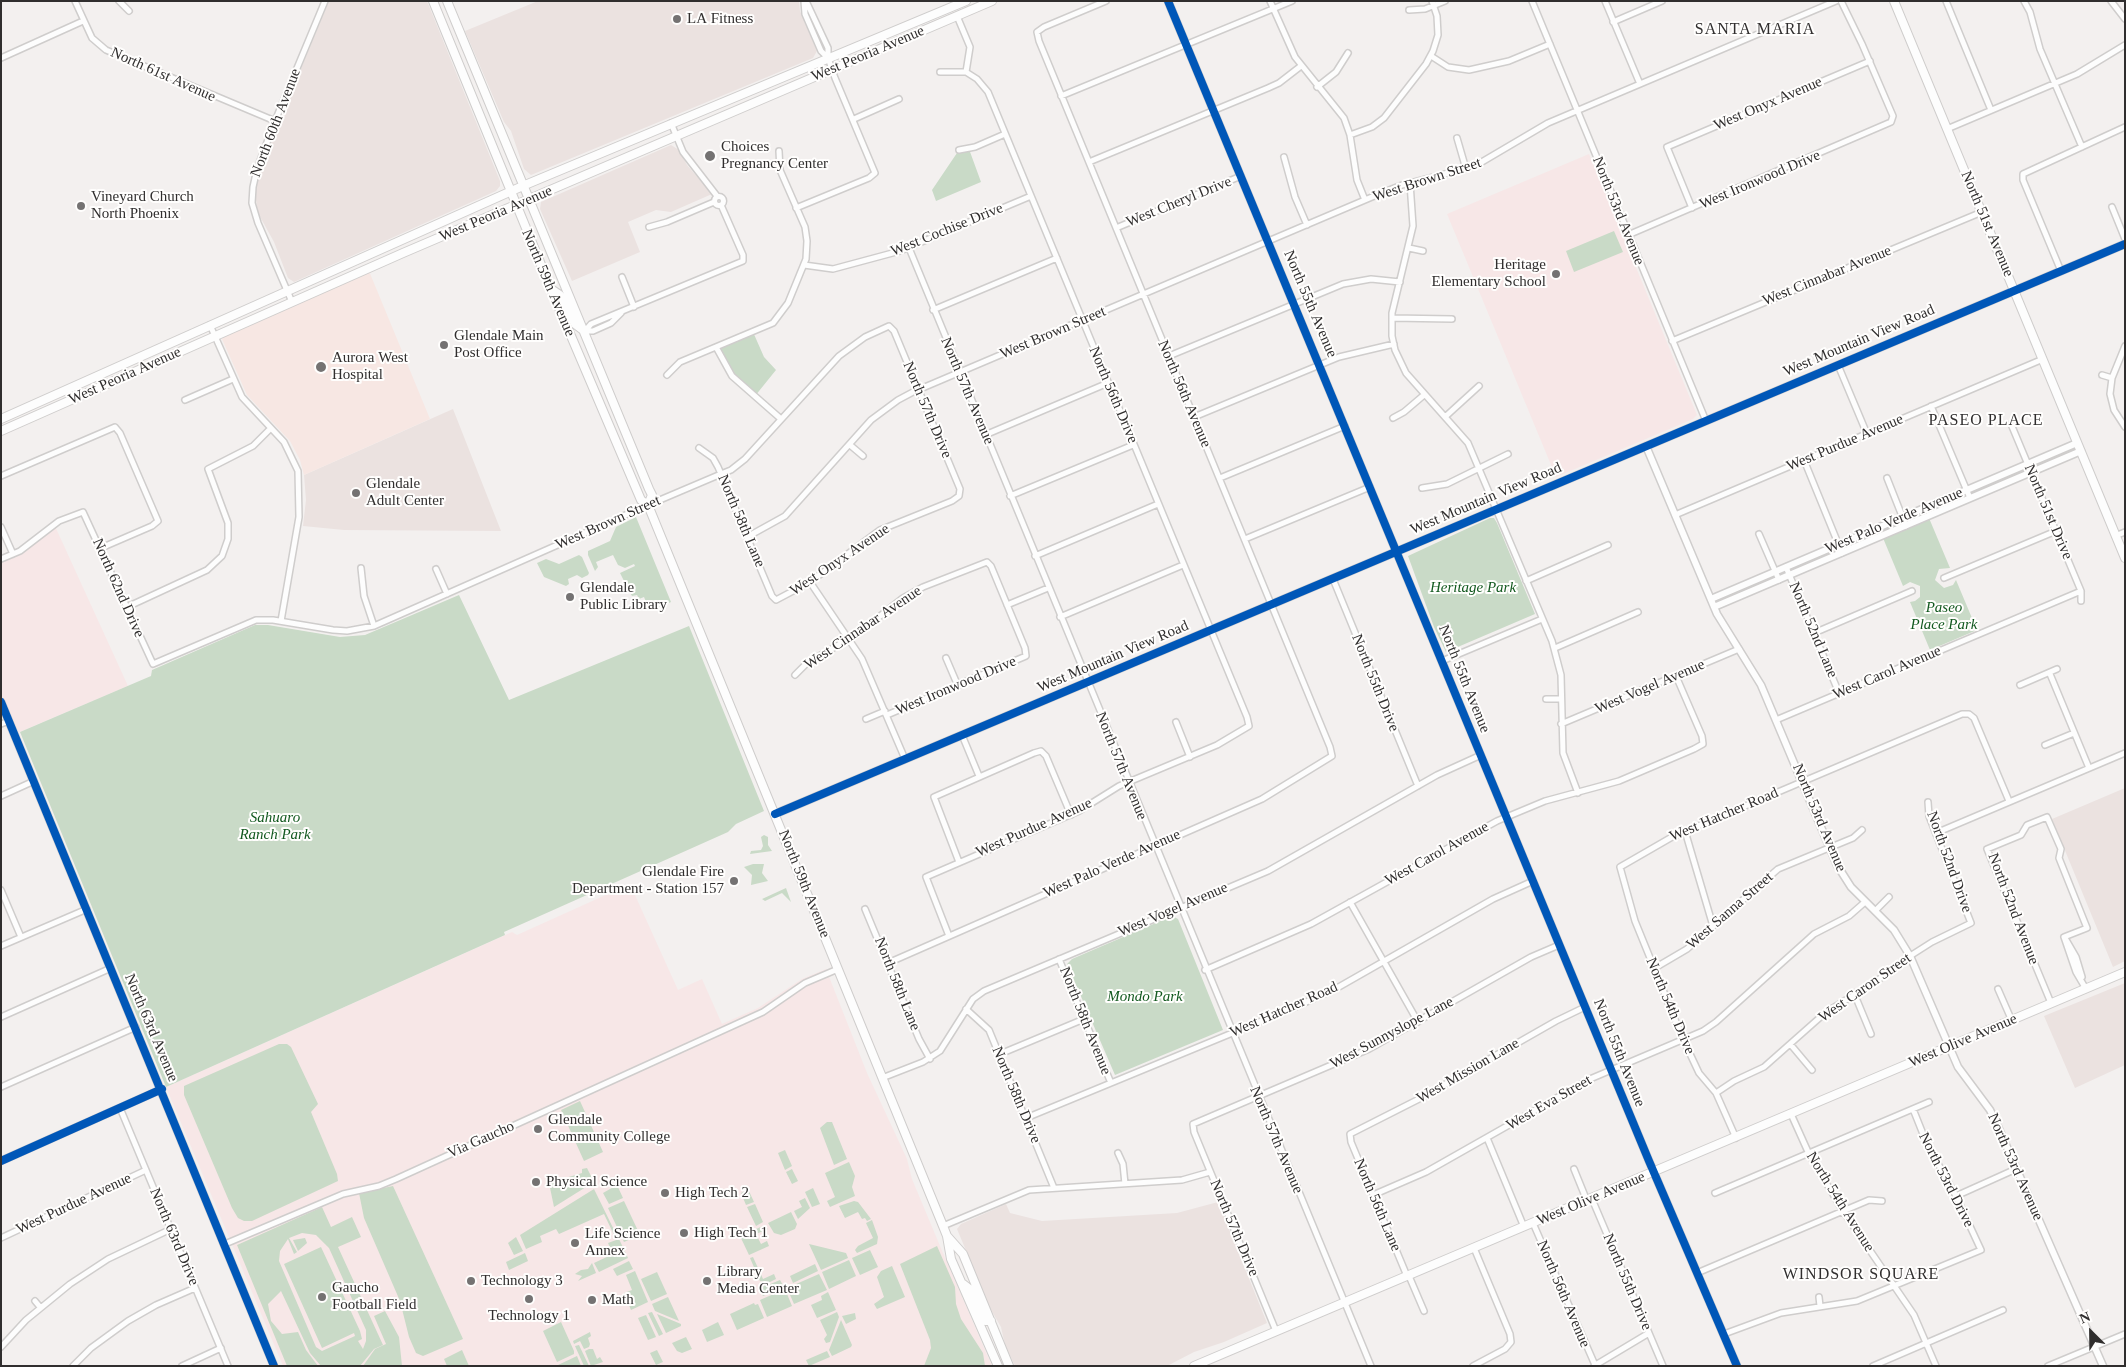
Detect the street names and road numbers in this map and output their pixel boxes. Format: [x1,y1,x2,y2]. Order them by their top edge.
street label: West Peoria Avenue [809,22,927,86]
street label: North 61st Avenue [108,44,218,106]
street label: North 60th Avenue [247,66,305,180]
street label: West Onyx Avenue [1711,73,1825,135]
street label: West Ironwood Drive [1697,146,1823,214]
street label: West Brown Street [1371,154,1483,206]
street label: North 53rd Avenue [1588,154,1648,268]
street label: North 51st Avenue [1957,168,2017,280]
street label: West Cheryl Drive [1124,173,1234,231]
street label: West Peoria Avenue [437,182,555,246]
street label: West Cochise Drive [888,199,1006,261]
street label: North 59th Avenue [517,227,579,339]
street label: West Cinnabar Avenue [1760,242,1894,310]
street label: North 55th Avenue [1279,248,1341,360]
street label: West Mountain View Road [1781,301,1937,381]
street label: West Brown Street [998,303,1108,363]
street label: North 57th Avenue [936,335,998,447]
street label: North 56th Avenue [1153,338,1215,450]
street label: West Peoria Avenue [66,343,184,409]
street label: North 56th Drive [1085,344,1141,446]
street label: North 57th Drive [899,359,955,461]
street label: West Purdue Avenue [1784,410,1906,476]
street label: West Mountain View Road [1408,459,1564,539]
street label: North 51st Drive [2020,462,2076,562]
street label: North 58th Lane [713,472,769,570]
street label: West Palo Verde Avenue [1822,484,1966,558]
street label: West Brown Street [553,492,663,554]
street label: West Onyx Avenue [787,520,893,600]
street label: North 62nd Drive [88,536,148,640]
street label: North 52nd Lane [1785,579,1841,681]
street label: West Cinnabar Avenue [801,582,925,674]
street label: West Mountain View Road [1035,617,1191,697]
street label: North 55th Avenue [1434,622,1494,736]
street label: North 55th Drive [1347,632,1403,734]
street label: West Carol Avenue [1830,642,1944,704]
street label: West Ironwood Drive [893,652,1019,720]
street label: West Vogel Avenue [1592,656,1708,718]
street label: North 57th Avenue [1091,709,1151,823]
street label: North 53rd Avenue [1788,761,1850,875]
street label: West Hatcher Road [1667,784,1781,846]
street label: West Purdue Avenue [973,794,1095,862]
street label: North 52nd Drive [1922,809,1976,915]
street label: West Carol Avenue [1382,818,1492,890]
street label: West Palo Verde Avenue [1041,826,1183,902]
street label: North 59th Avenue [774,827,834,941]
street label: North 52nd Avenue [1983,851,2043,967]
street label: West Sanna Street [1683,869,1777,953]
street label: West Vogel Avenue [1115,879,1231,941]
street label: North 58th Lane [870,935,924,1033]
street label: West Caron Street [1815,949,1915,1027]
street label: North 54th Drive [1642,955,1698,1057]
street label: North 58th Avenue [1055,964,1115,1078]
street label: North 63rd Avenue [120,971,182,1085]
street label: West Hatcher Road [1227,978,1341,1042]
street label: West Sunnyslope Lane [1327,993,1457,1073]
street label: North 55th Avenue [1589,996,1649,1110]
street label: West Olive Avenue [1906,1010,2020,1072]
street label: West Mission Lane [1414,1034,1522,1108]
street label: North 58th Drive [988,1044,1044,1146]
street label: West Eva Street [1503,1071,1595,1135]
street label: North 57th Avenue [1245,1084,1307,1196]
street label: North 53rd Avenue [1983,1111,2047,1223]
street label: Via Gaucho [445,1117,517,1163]
street label: North 53rd Drive [1914,1130,1978,1230]
street label: North 54th Avenue [1802,1149,1878,1255]
street label: North 56th Lane [1349,1156,1405,1254]
street label: West Olive Avenue [1534,1168,1648,1230]
street label: West Purdue Avenue [13,1169,135,1239]
street label: North 57th Drive [1206,1177,1262,1279]
street label: North 63rd Drive [145,1186,203,1288]
street label: North 55th Drive [1599,1231,1655,1333]
street label: North 56th Avenue [1532,1238,1594,1350]

